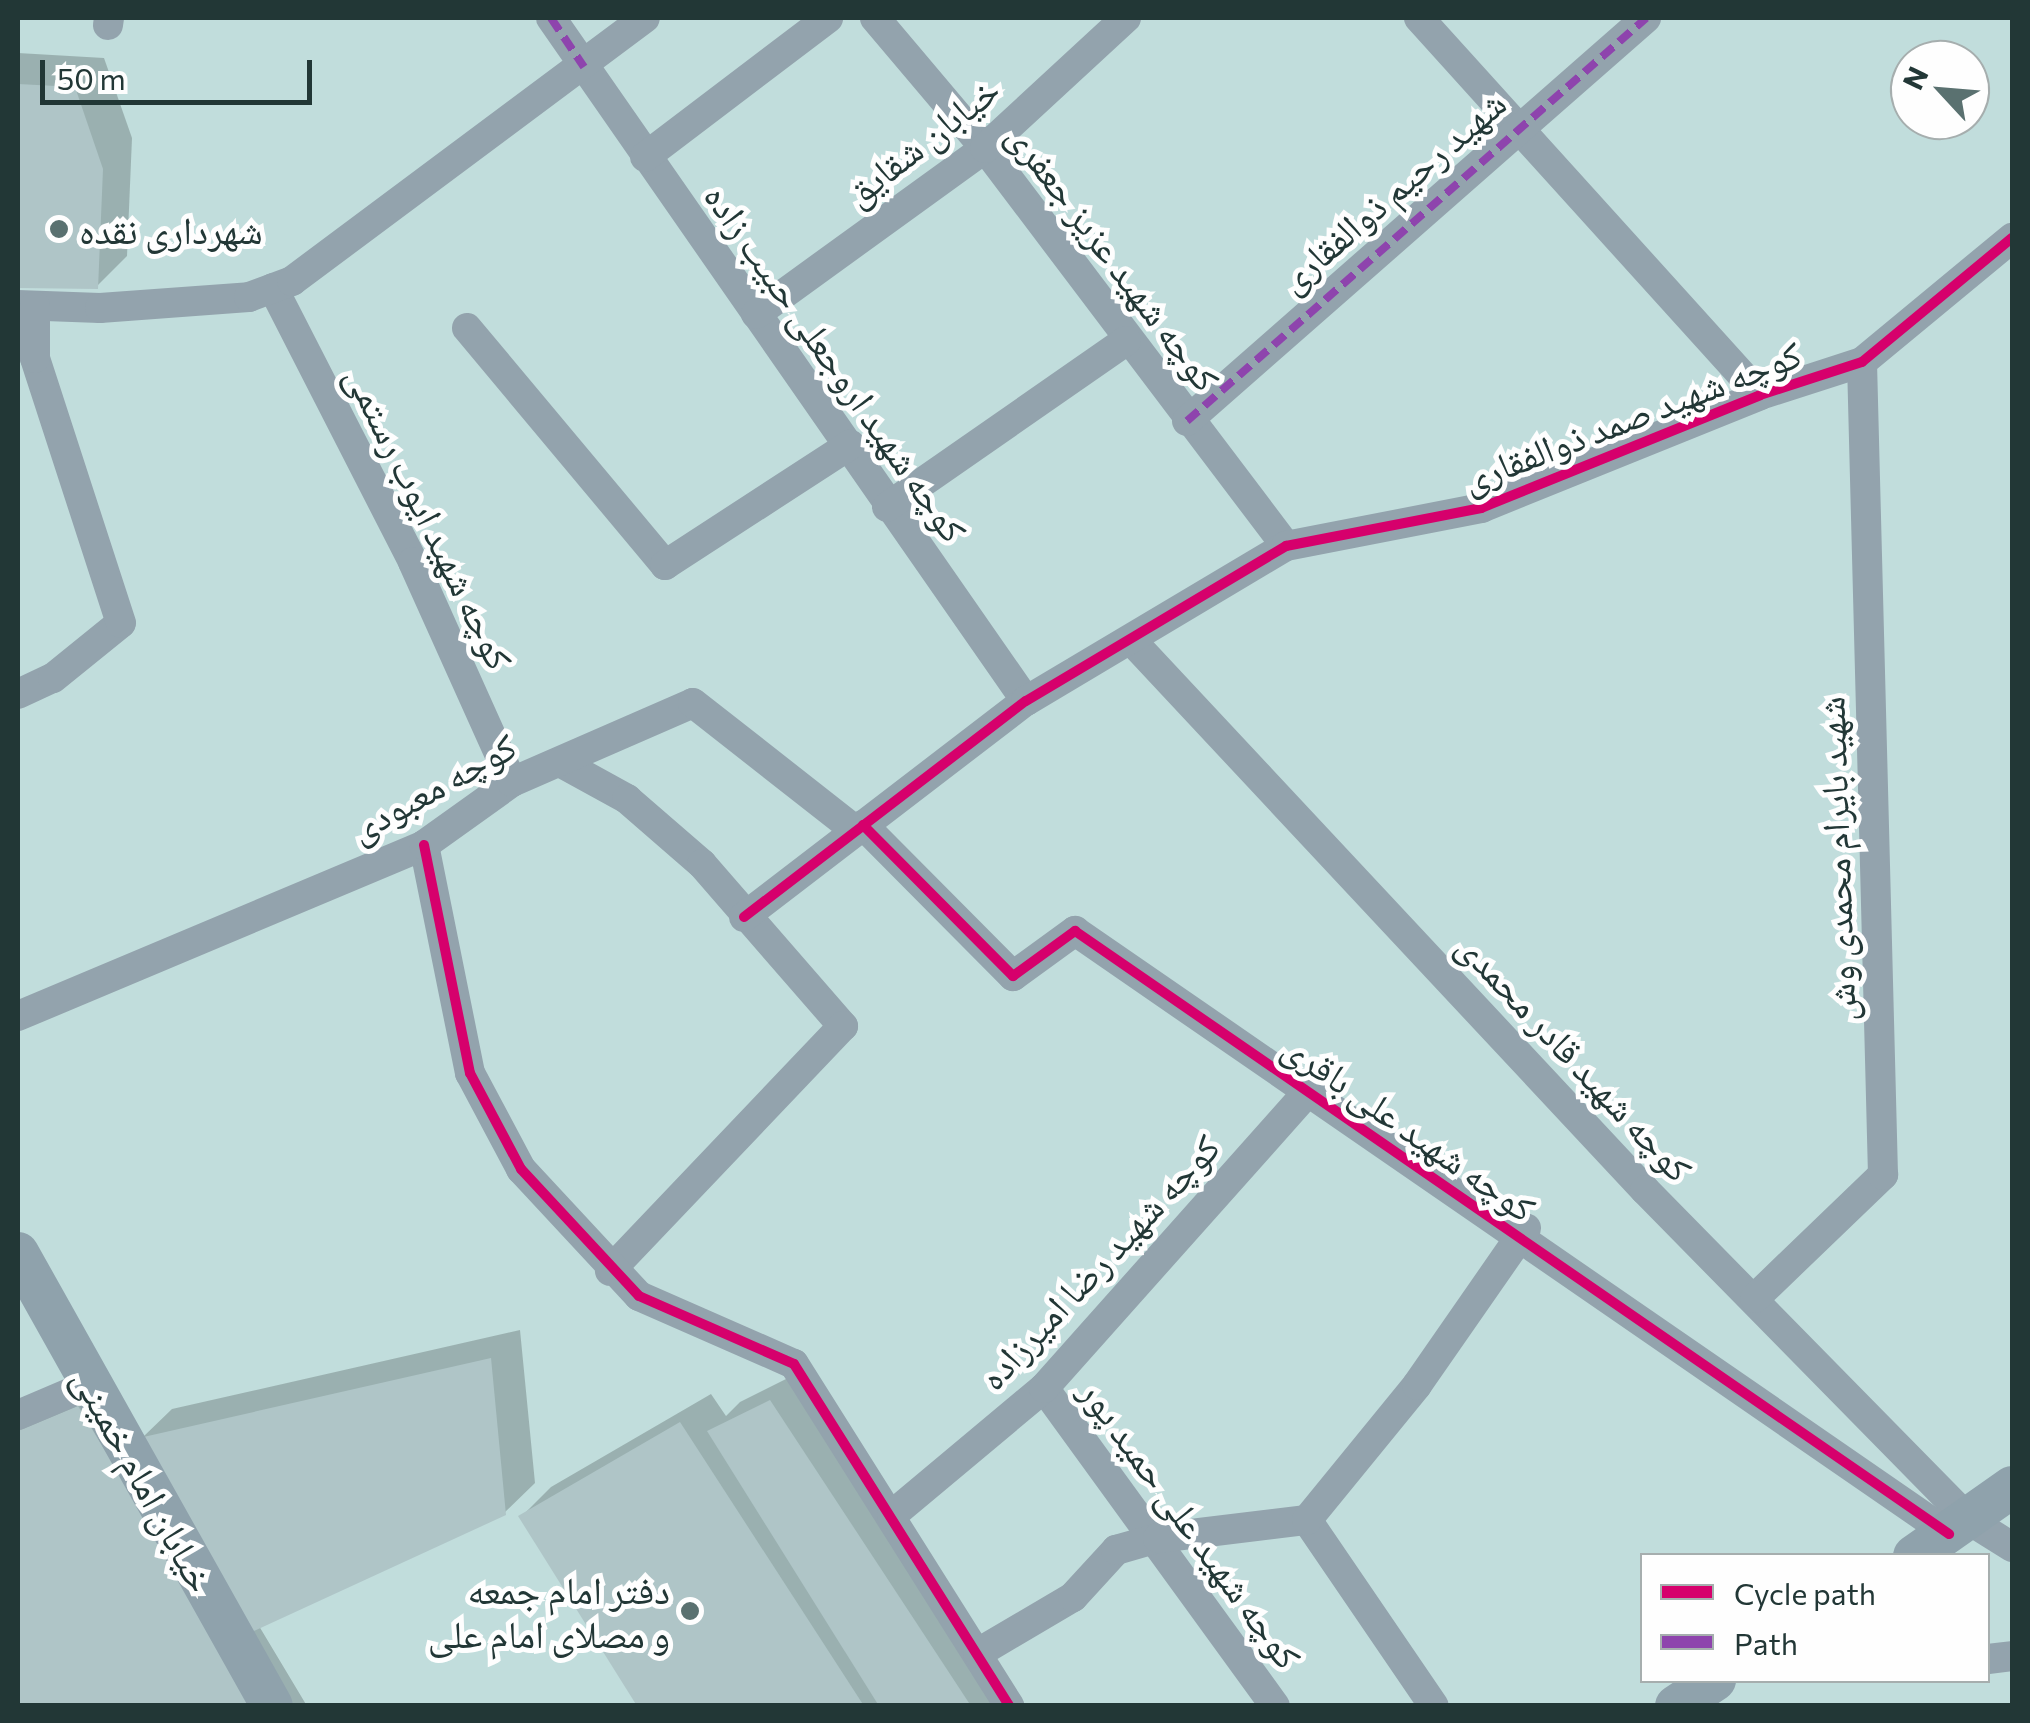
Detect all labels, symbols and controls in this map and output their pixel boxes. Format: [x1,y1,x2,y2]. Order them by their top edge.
scale bar [45,40,318,102]
north arrow [1890,40,1990,140]
text: 50 m [57,59,126,96]
text: N [1895,61,1935,95]
street label: خیابان شقایق [835,65,1007,215]
street label: شهید رحیم ذوالفقاری [1268,79,1514,301]
street label: کوچه شهید عزیز جعفری [999,113,1231,399]
street label: کوچه شهید اروجعلی حبیب زاده [696,174,978,550]
place label: شهرداری نقده [79,206,263,252]
marker: شهرداری نقده [48,218,70,240]
street label: کوچه شهید صمد ذوالفقاری [1455,329,1807,501]
street label: کوچه شهید ایوب رستمی [338,358,524,676]
street label: شهید بایرام محمدی وش [1807,696,1863,1022]
street label: کوچه معبودی [341,722,523,850]
street label: کوچه شهید قادر محمدی [1449,922,1703,1190]
street label: کوچه شهید علی باقری [1275,1022,1545,1230]
street label: کوچه شهید رضا امیرزاده [968,1124,1228,1398]
street label: خیابان امام خمینی [65,1359,225,1599]
street label: کوچه شهید علی حمید پور [1072,1369,1312,1677]
legend [1640,1553,1990,1683]
place label: دفتر امام جمعه و مصلای امام علی [428,1566,670,1656]
text: Cycle path [1734,1574,1876,1611]
marker: دفتر امام جمعه و مصلای امام علی [679,1600,701,1622]
text: Path [1734,1624,1798,1661]

